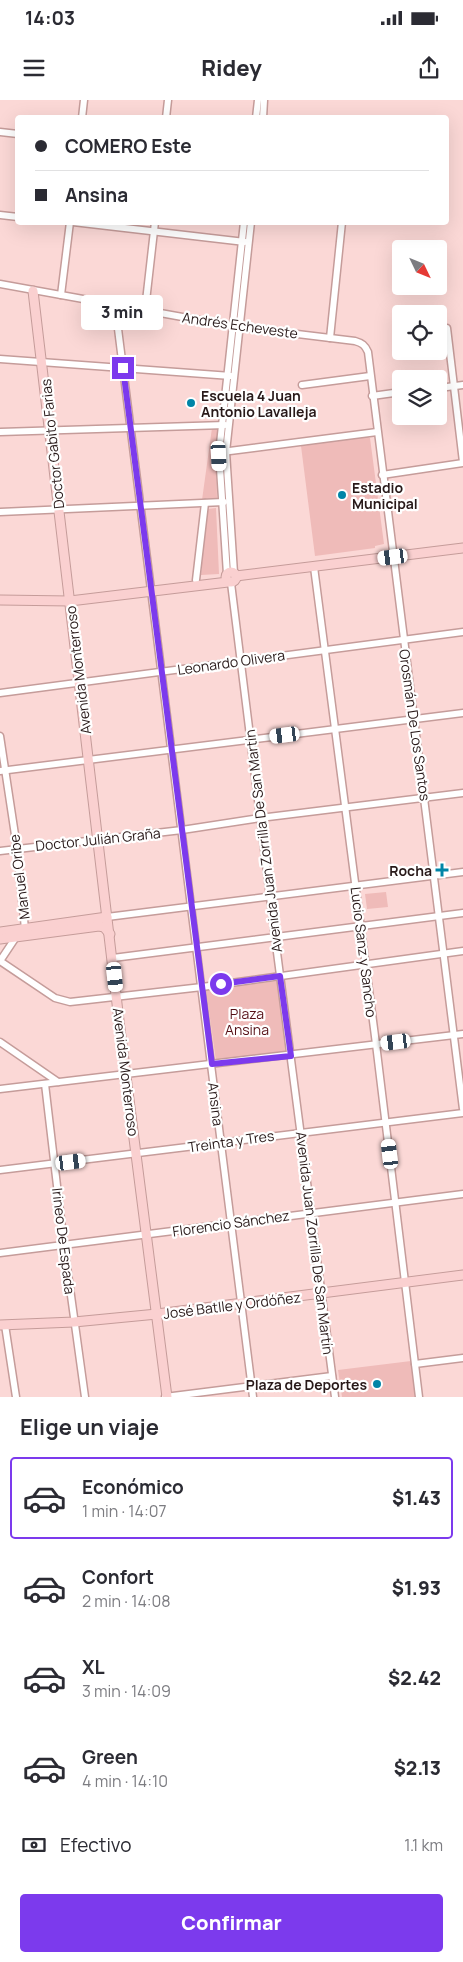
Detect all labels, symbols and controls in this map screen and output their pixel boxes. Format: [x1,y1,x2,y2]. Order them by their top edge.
text: 14:03 [25,5,75,31]
text: Ridey [201,53,262,83]
icon: menu [20,54,48,82]
icon: share [415,54,443,82]
text: COMERO Este [65,133,192,159]
text: Ansina [65,182,128,208]
north arrow [392,240,448,295]
map controls [392,240,447,425]
callout: 3 min [82,296,164,330]
text: 3 min [101,301,143,323]
button: locate [392,305,447,360]
street label: Andrés Echeveste [181,307,299,343]
route end [112,357,134,379]
button: layers [392,370,447,425]
street label: Doctor Gabito Farias [36,378,68,510]
place label: Escuela 4 Juan Antonio Lavalleja [201,386,317,421]
marker: Escuela 4 Juan Antonio Lavalleja [185,397,197,409]
car [210,441,227,471]
place label: Estadio Municipal [352,478,418,513]
marker: Estadio Municipal [336,489,348,501]
car [377,548,408,566]
street label: Avenida Monterroso [61,605,95,735]
street label: Leonardo Olivera [176,645,286,679]
street label: Orosmán De Los Santos [395,648,435,802]
car [269,726,300,744]
street label: Avenida Juan Zorrilla De San Martín [240,729,286,953]
street label: Doctor Julián Graña [35,823,161,855]
street label: Manuel Oribe [4,833,34,921]
place label: Rocha [389,861,432,880]
marker: Rocha [436,864,448,876]
street label: Lucio Sanz y Sancho [347,886,381,1018]
car [105,961,124,993]
route start [210,973,232,995]
park label: Plaza Ansina [225,1004,269,1039]
street label: Avenida Monterroso [109,1007,143,1137]
car [380,1033,411,1051]
street label: Ansina [204,1081,228,1127]
street label: Treinta y Tres [187,1126,275,1156]
street label: Avenida Juan Zorrilla De San Martín [292,1131,338,1355]
car [380,1138,399,1170]
car [55,1153,86,1171]
street label: Irineo De Espada [48,1187,80,1295]
street label: Florencio Sánchez [171,1205,291,1241]
street label: José Batlle y Ordóñez [162,1287,302,1323]
place label: Plaza de Deportes [246,1375,367,1394]
marker: Plaza de Deportes [371,1378,383,1390]
text: Elige un viaje [20,1412,159,1442]
text: Económico [82,1474,184,1500]
icon: car [22,1476,67,1521]
text: $1.43 [392,1485,441,1511]
text: 1 min · 14:07 [82,1500,167,1522]
text: Confort [82,1564,154,1590]
icon: car [22,1566,67,1611]
text: $1.93 [392,1575,441,1601]
text: 2 min · 14:08 [82,1590,171,1612]
text: XL [82,1654,105,1680]
icon: car [22,1656,67,1701]
text: $2.42 [388,1665,441,1691]
text: 3 min · 14:09 [82,1680,171,1702]
text: Green [82,1744,138,1770]
icon: car [22,1746,67,1791]
text: $2.13 [394,1755,441,1781]
text: 4 min · 14:10 [82,1770,168,1792]
icon: cash [20,1831,48,1859]
text: Efectivo [60,1832,131,1858]
text: 1.1 km [404,1834,443,1856]
button: Confirmar [20,1894,443,1952]

